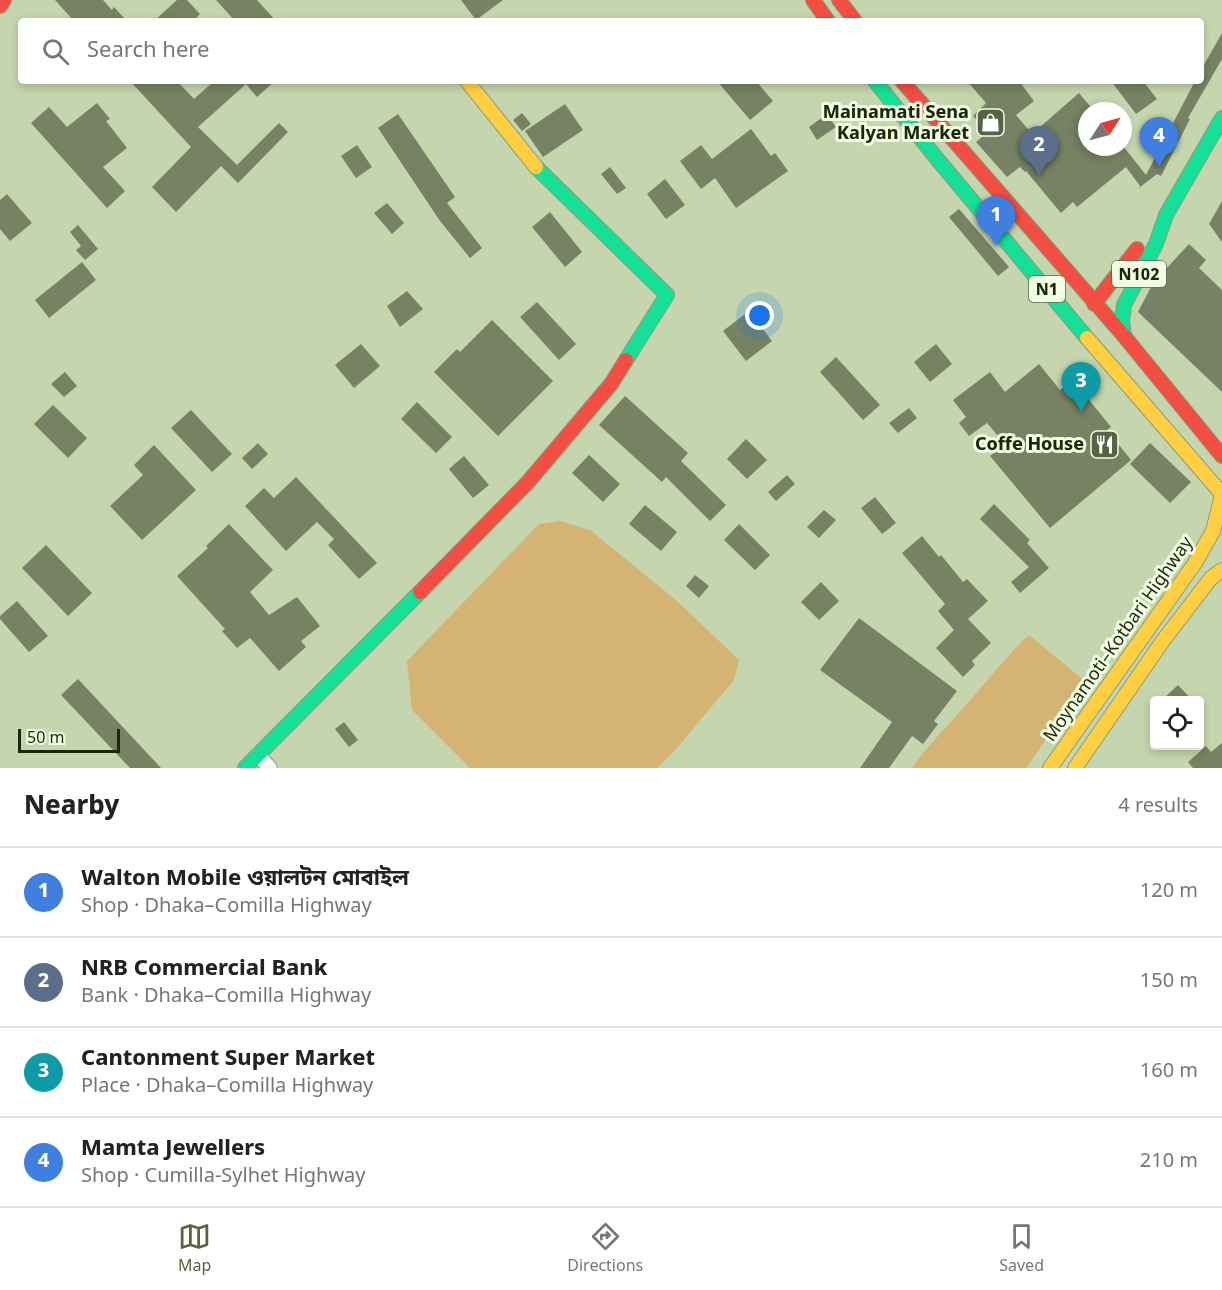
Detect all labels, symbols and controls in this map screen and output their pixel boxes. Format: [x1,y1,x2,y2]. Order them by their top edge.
search box [18,18,1204,84]
icon: search [39,35,72,68]
text: Search here [87,37,209,66]
place label: Mainamati Sena Kalyan Market [823,101,969,146]
north arrow [1078,102,1132,156]
shop icon: Mainamati Sena Kalyan Market [974,106,1006,138]
pin: 4 [1140,118,1178,167]
pin: 2 [1020,126,1058,176]
pin: 1 [976,196,1016,246]
road number: N102 [1112,261,1166,287]
road number: N1 [1029,276,1065,302]
your location [745,301,774,330]
pin: 3 [1062,362,1100,412]
restaurant icon: Coffe House [1089,428,1121,460]
place label: Coffe House [975,433,1084,457]
street label: Moynamoti–Kotbari Highway [1039,532,1199,747]
map controls [1150,696,1204,750]
button: locate [1150,696,1204,750]
scale bar [18,726,120,754]
text: 50 m [27,728,64,750]
text: Nearby [24,790,119,825]
text: 4 results [1118,794,1198,820]
text: Walton Mobile ওয়ালটন মোবাইল [81,865,409,894]
text: 1 [38,879,49,905]
text: 120 m [1140,879,1198,905]
text: Shop · Dhaka–Comilla Highway [81,894,372,920]
text: NRB Commercial Bank [81,955,327,984]
text: 2 [38,969,49,995]
text: 150 m [1140,969,1198,995]
text: Bank · Dhaka–Comilla Highway [81,984,371,1010]
text: Cantonment Super Market [81,1045,375,1074]
text: 3 [38,1059,49,1085]
text: 160 m [1140,1059,1198,1085]
text: Place · Dhaka–Comilla Highway [81,1074,373,1100]
text: Mamta Jewellers [81,1135,265,1164]
text: 4 [38,1149,49,1175]
text: 210 m [1140,1149,1198,1175]
text: Shop · Cumilla-Sylhet Highway [81,1164,366,1190]
tab: Map [178,1220,211,1278]
tab: Directions [567,1220,643,1278]
tab: Saved [999,1220,1044,1278]

